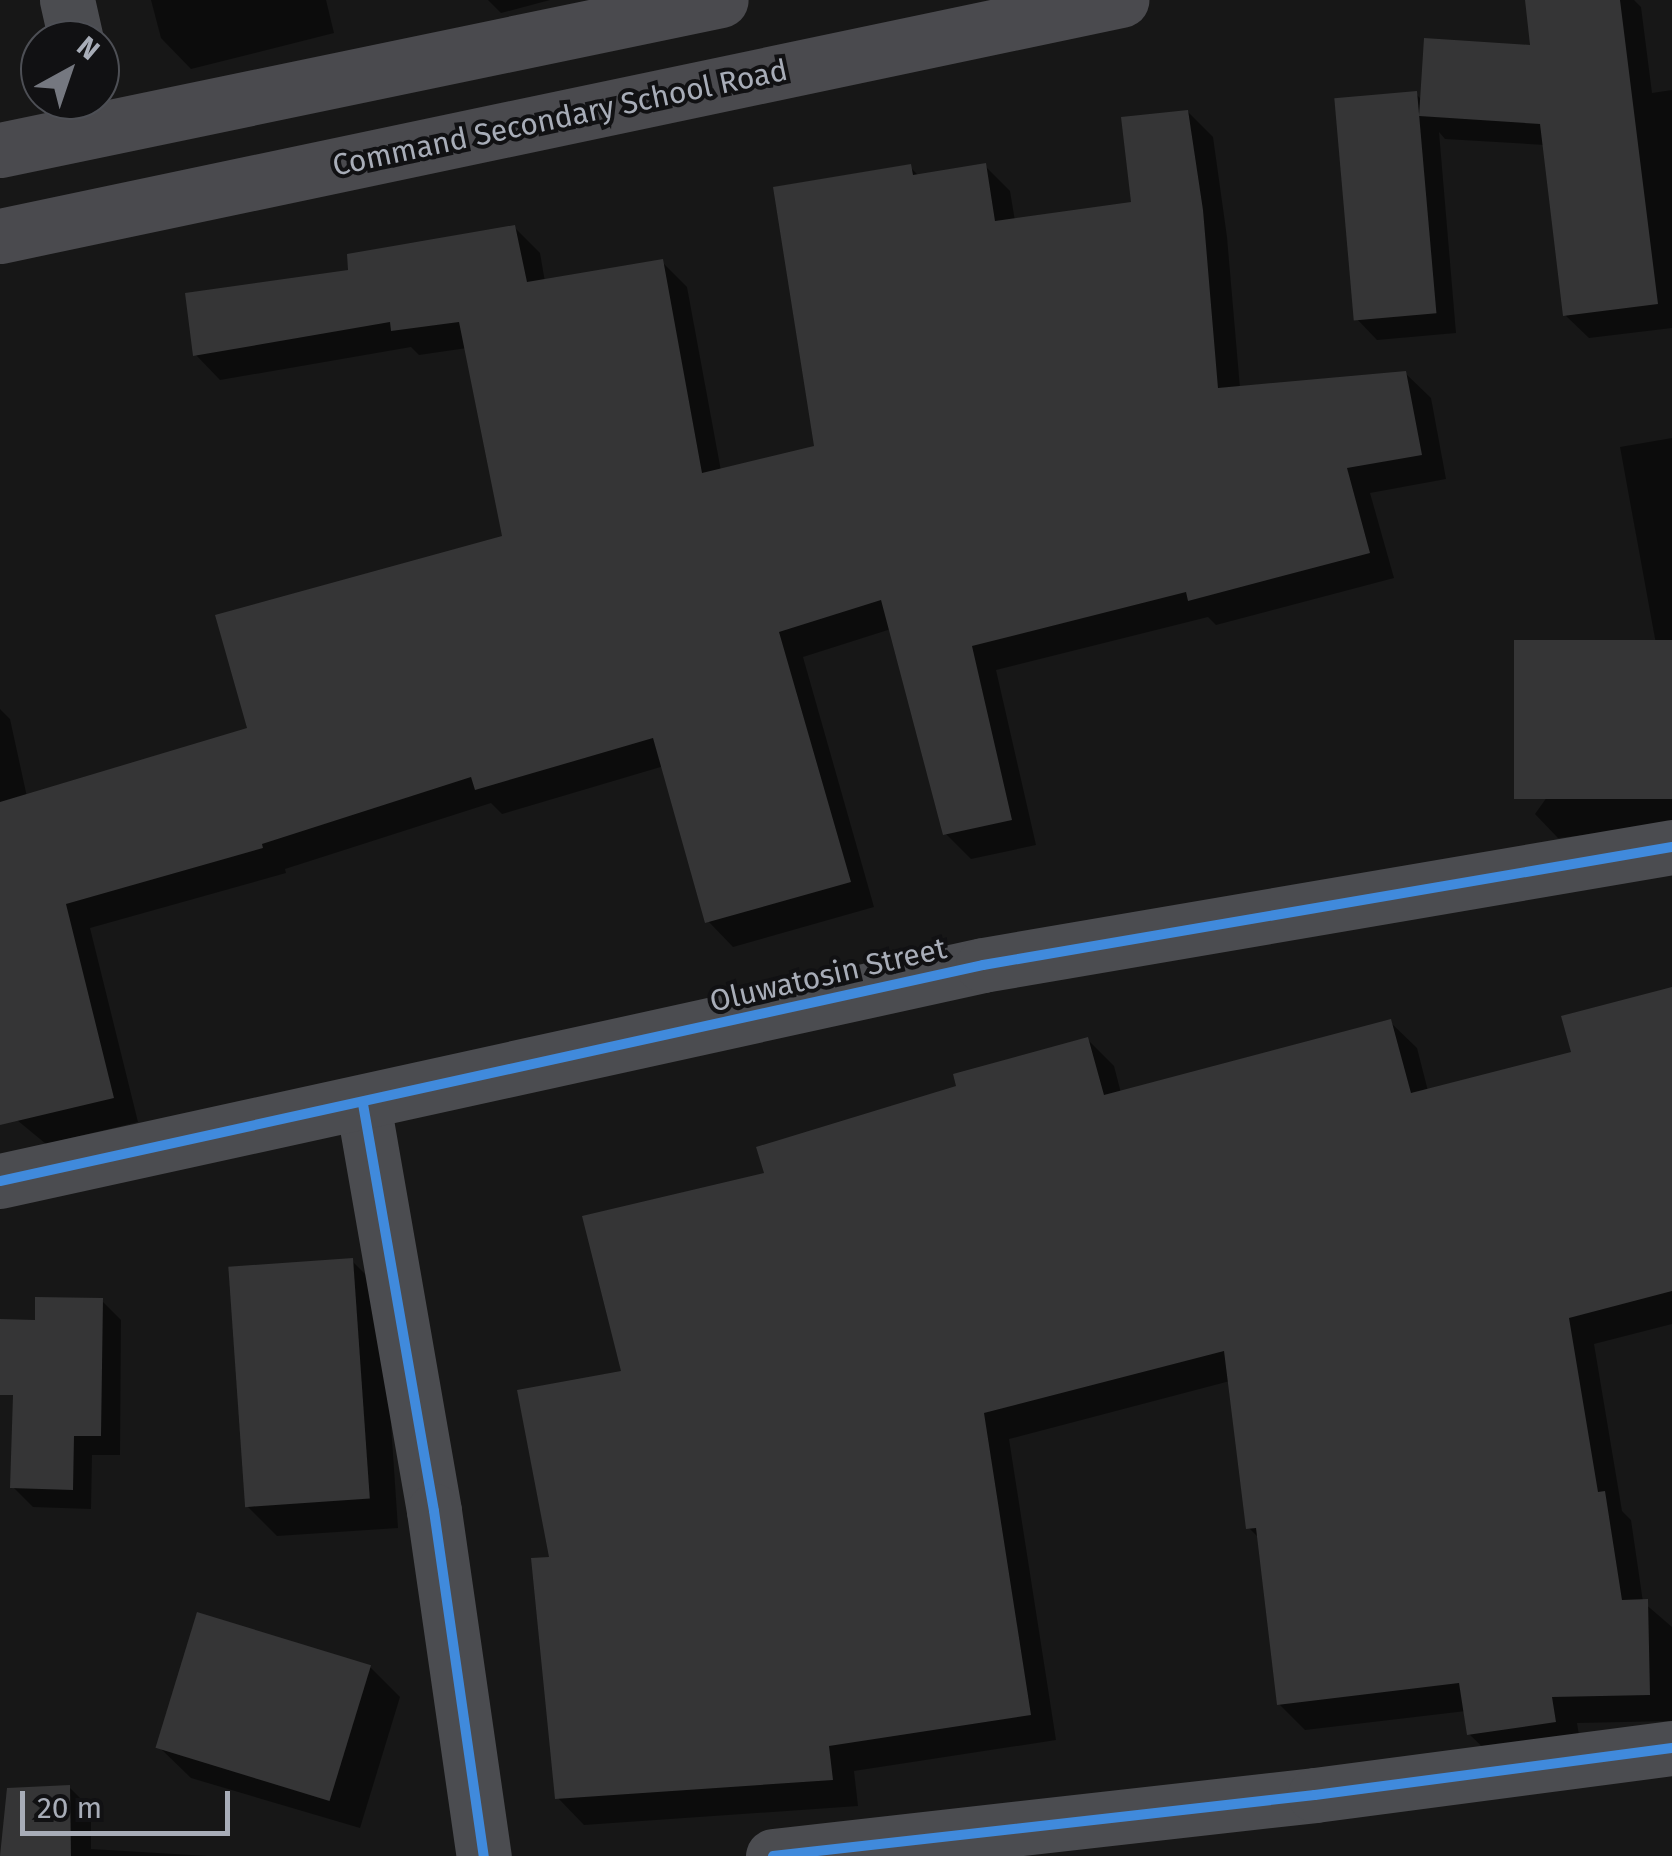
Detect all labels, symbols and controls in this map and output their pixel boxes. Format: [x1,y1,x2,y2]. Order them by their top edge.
north arrow [20,20,120,120]
text: N [71,30,106,67]
street label: Command Secondary School Road [329,52,791,184]
street label: Oluwatosin Street [706,930,950,1020]
scale bar [25,1771,235,1833]
text: 20 m [37,1790,102,1826]

